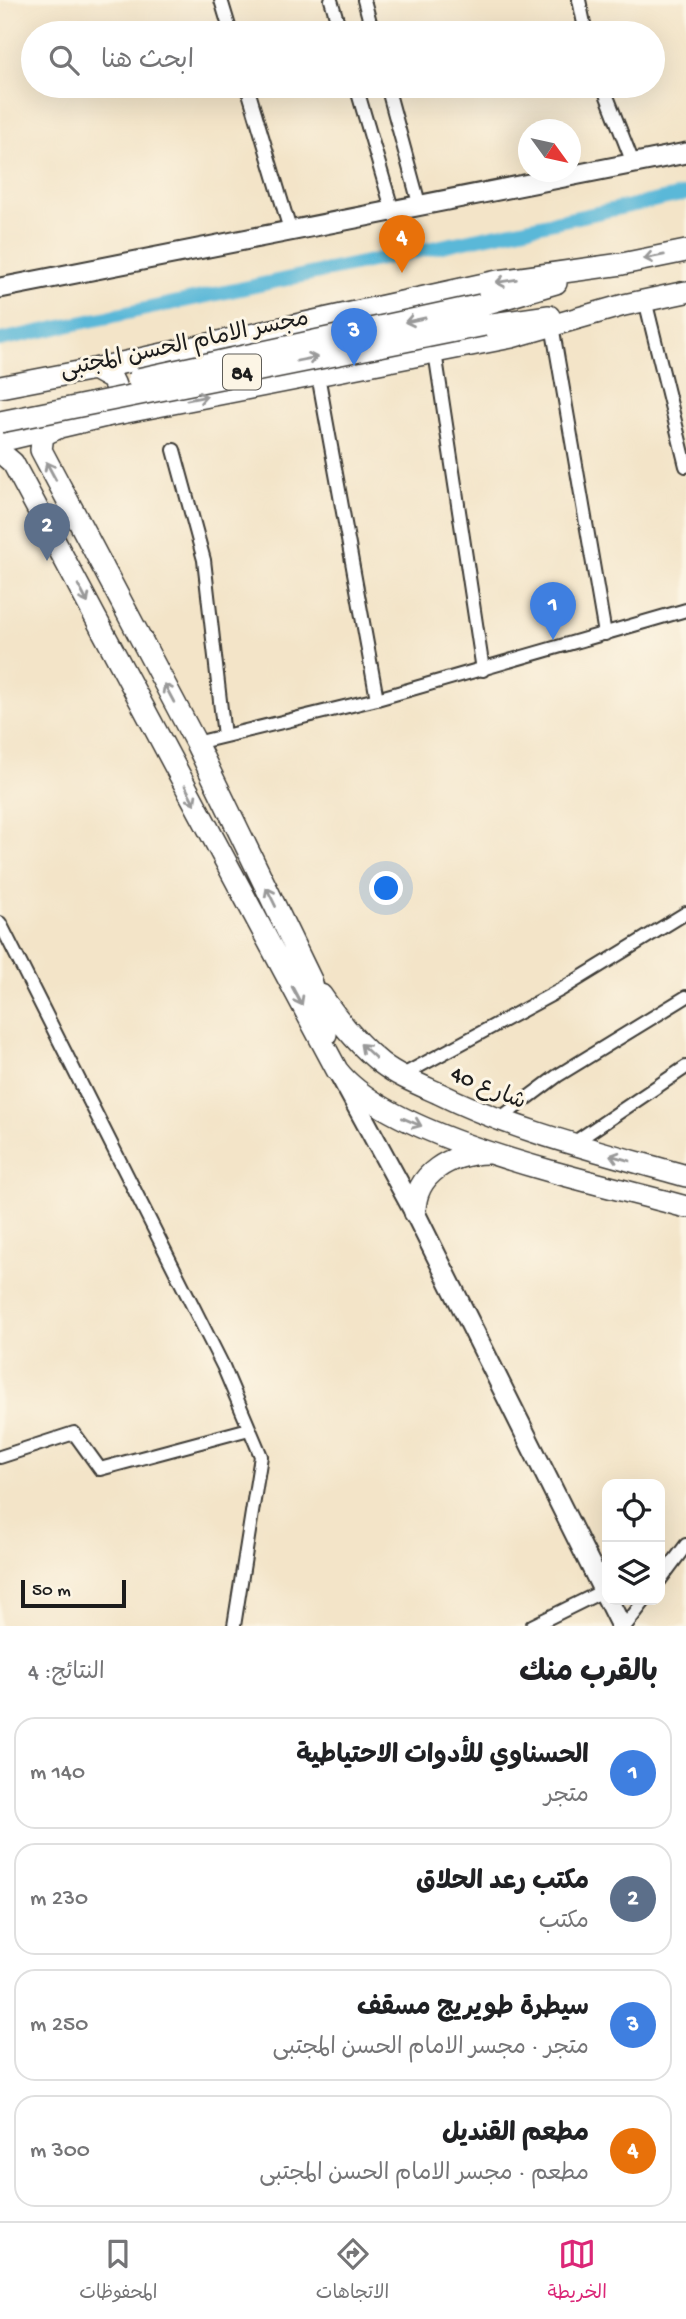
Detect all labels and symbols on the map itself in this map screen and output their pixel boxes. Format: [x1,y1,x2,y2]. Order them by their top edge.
north arrow [518,119,581,182]
pin: 4 [379,215,425,273]
one-way arrow [643,251,666,265]
one-way arrow [495,274,518,287]
street label: مجسر الامام الحسن المجتبى [58,306,312,386]
pin: 3 [331,308,377,366]
one-way arrow [404,313,427,327]
one-way arrow [295,352,318,365]
road number: 84 [223,354,261,390]
one-way arrow [185,391,208,405]
one-way arrow [44,461,58,481]
pin: 2 [24,503,70,561]
pin: 1 [530,582,576,640]
one-way arrow [77,583,90,604]
one-way arrow [162,683,176,704]
one-way arrow [184,784,197,805]
your location [369,871,403,905]
one-way arrow [263,887,277,908]
one-way arrow [291,985,304,1006]
one-way arrow [360,1042,377,1059]
street label: شارع 40 [446,1061,529,1117]
one-way arrow [400,1116,422,1129]
one-way arrow [610,1150,632,1163]
scale bar [21,1577,126,1609]

